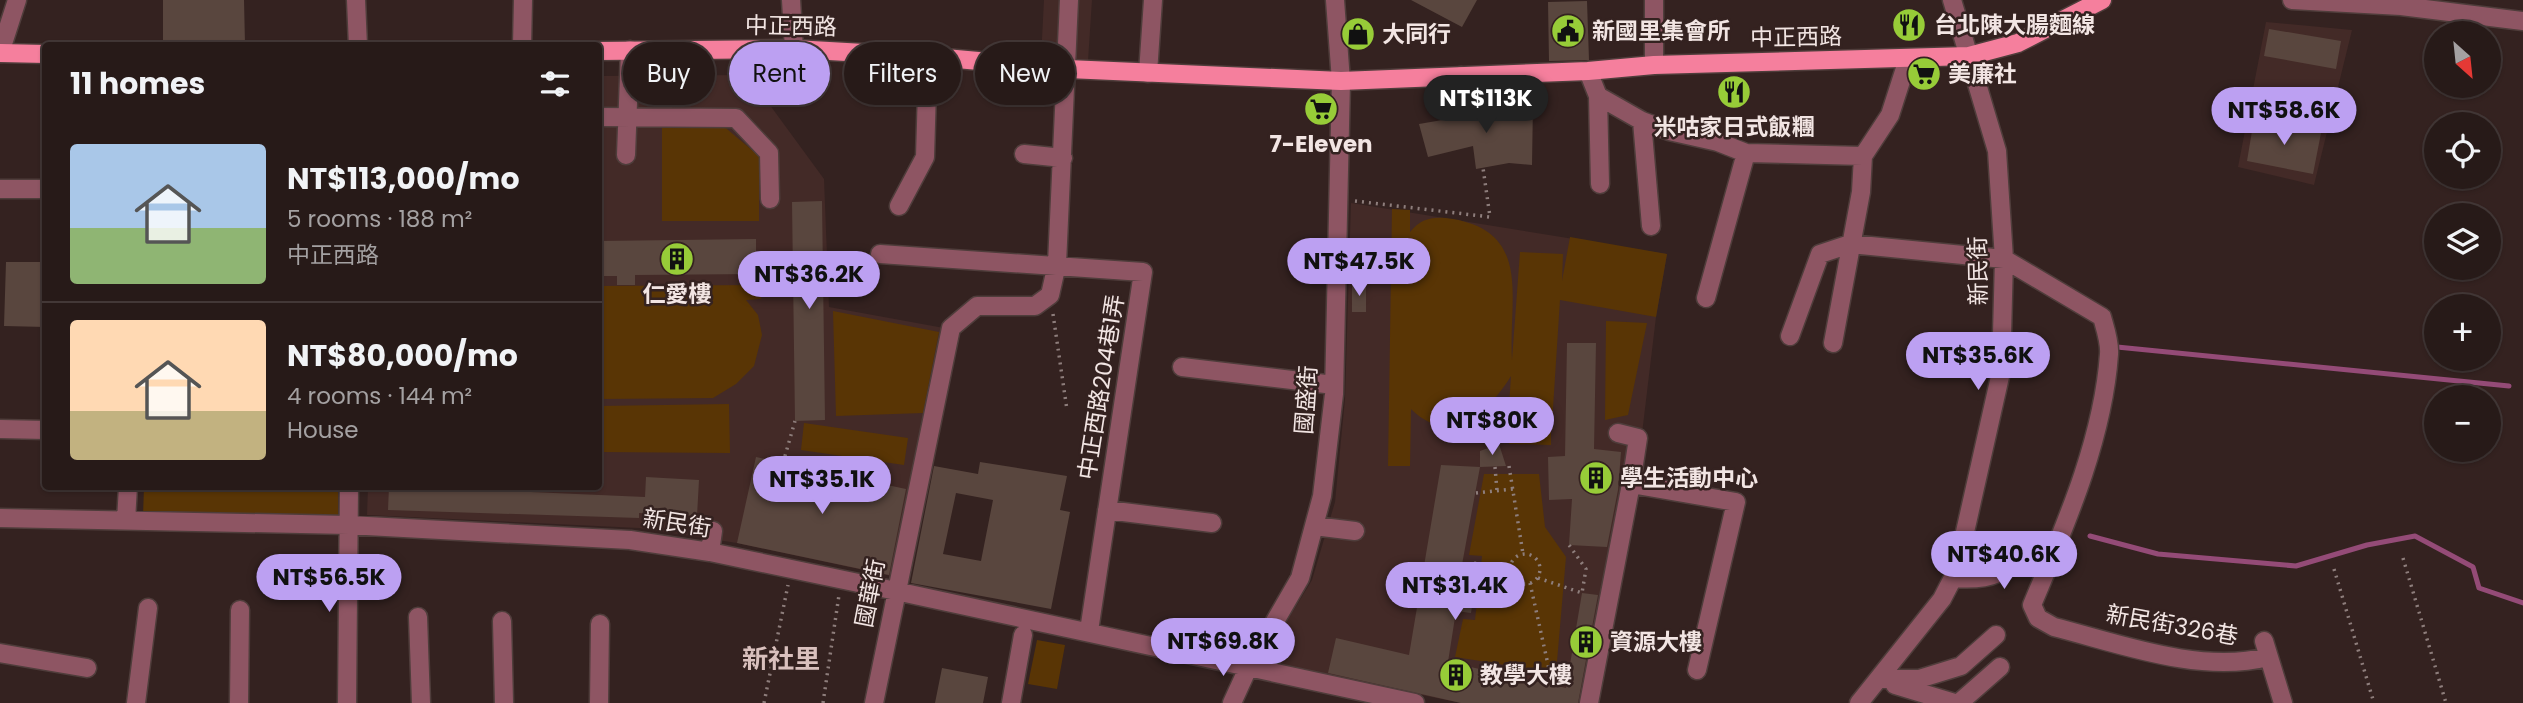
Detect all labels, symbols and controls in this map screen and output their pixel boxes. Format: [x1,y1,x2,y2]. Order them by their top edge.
restaurant icon: 台北陳大腸麵線 [1890,6,1928,44]
street label: 中正西路 [745,9,837,43]
place label: 台北陳大腸麵線 [1934,9,2095,41]
public building icon: 新國里集會所 [1549,12,1587,50]
shop icon: 大同行 [1339,15,1377,53]
place label: 新國里集會所 [1592,15,1730,47]
place label: 大同行 [1382,18,1451,50]
street label: 中正西路 [1750,20,1842,54]
north arrow [2424,21,2501,98]
map controls [2424,21,2501,462]
chip: Buy [623,42,715,105]
chip: Rent [729,42,830,105]
chip: Filters [844,42,961,105]
chip: New [975,42,1075,105]
supermarket icon: 美廉社 [1905,55,1943,93]
place label: 美廉社 [1948,58,2017,90]
text: 11 homes [70,62,205,105]
icon: filters [536,65,574,103]
restaurant icon: 米咕家日式飯糰 [1715,73,1753,111]
pin: NT$113K [1421,76,1551,135]
text: NT$113K [1439,82,1533,114]
pin: NT$58.6K [2212,88,2356,147]
supermarket icon: 7-Eleven [1302,90,1340,128]
text: NT$58.6K [2227,94,2341,126]
place label: 米咕家日式飯糰 [1654,111,1815,143]
button: locate [2424,112,2501,189]
place label: 7-Eleven [1269,128,1373,160]
text: NT$113,000/mo [287,157,520,200]
icon: home [126,172,210,256]
text: 5 rooms · 188 m² [287,203,472,235]
button: layers [2424,203,2501,280]
street label: 新民街 [1961,236,1995,306]
pin: NT$47.5K [1287,238,1431,298]
text: 中正西路 [287,239,379,271]
building icon: 仁愛樓 [658,240,696,278]
text: NT$47.5K [1303,245,1415,277]
pin: NT$36.2K [737,252,881,311]
text: NT$36.2K [754,258,864,290]
place label: 仁愛樓 [643,278,712,310]
street label: 中正西路204巷1弄 [1071,292,1131,482]
button: + [2424,294,2501,371]
pin: NT$35.6K [1906,332,2050,392]
text: NT$80,000/mo [287,334,518,377]
text: NT$35.6K [1922,339,2034,371]
icon: home [126,348,210,432]
street label: 國盛街 [1288,364,1324,436]
text: 4 rooms · 144 m² [287,380,472,412]
button: − [2424,385,2501,462]
pin: NT$80K [1435,398,1549,457]
text: NT$80K [1446,404,1538,436]
text: House [287,414,359,446]
pin: NT$35.1K [750,456,894,516]
building icon: 學生活動中心 [1577,459,1615,497]
place label: 學生活動中心 [1620,462,1758,494]
text: NT$35.1K [769,463,875,495]
street label: 新民街 [640,502,714,544]
pin: NT$40.6K [1932,532,2076,591]
text: NT$40.6K [1947,538,2061,570]
pin: NT$56.5K [257,554,401,614]
street label: 國華街 [848,556,892,630]
text: NT$56.5K [272,561,386,593]
pin: NT$31.4K [1383,562,1527,622]
text: NT$31.4K [1402,569,1508,601]
street label: 新民街326巷 [2104,598,2240,652]
pin: NT$69.8K [1151,618,1295,678]
building icon: 資源大樓 [1567,623,1605,661]
text: NT$69.8K [1167,625,1279,657]
place label: 資源大樓 [1610,626,1702,658]
district label: 新社里 [742,641,820,677]
building icon: 教學大樓 [1437,656,1475,694]
place label: 教學大樓 [1480,659,1572,691]

